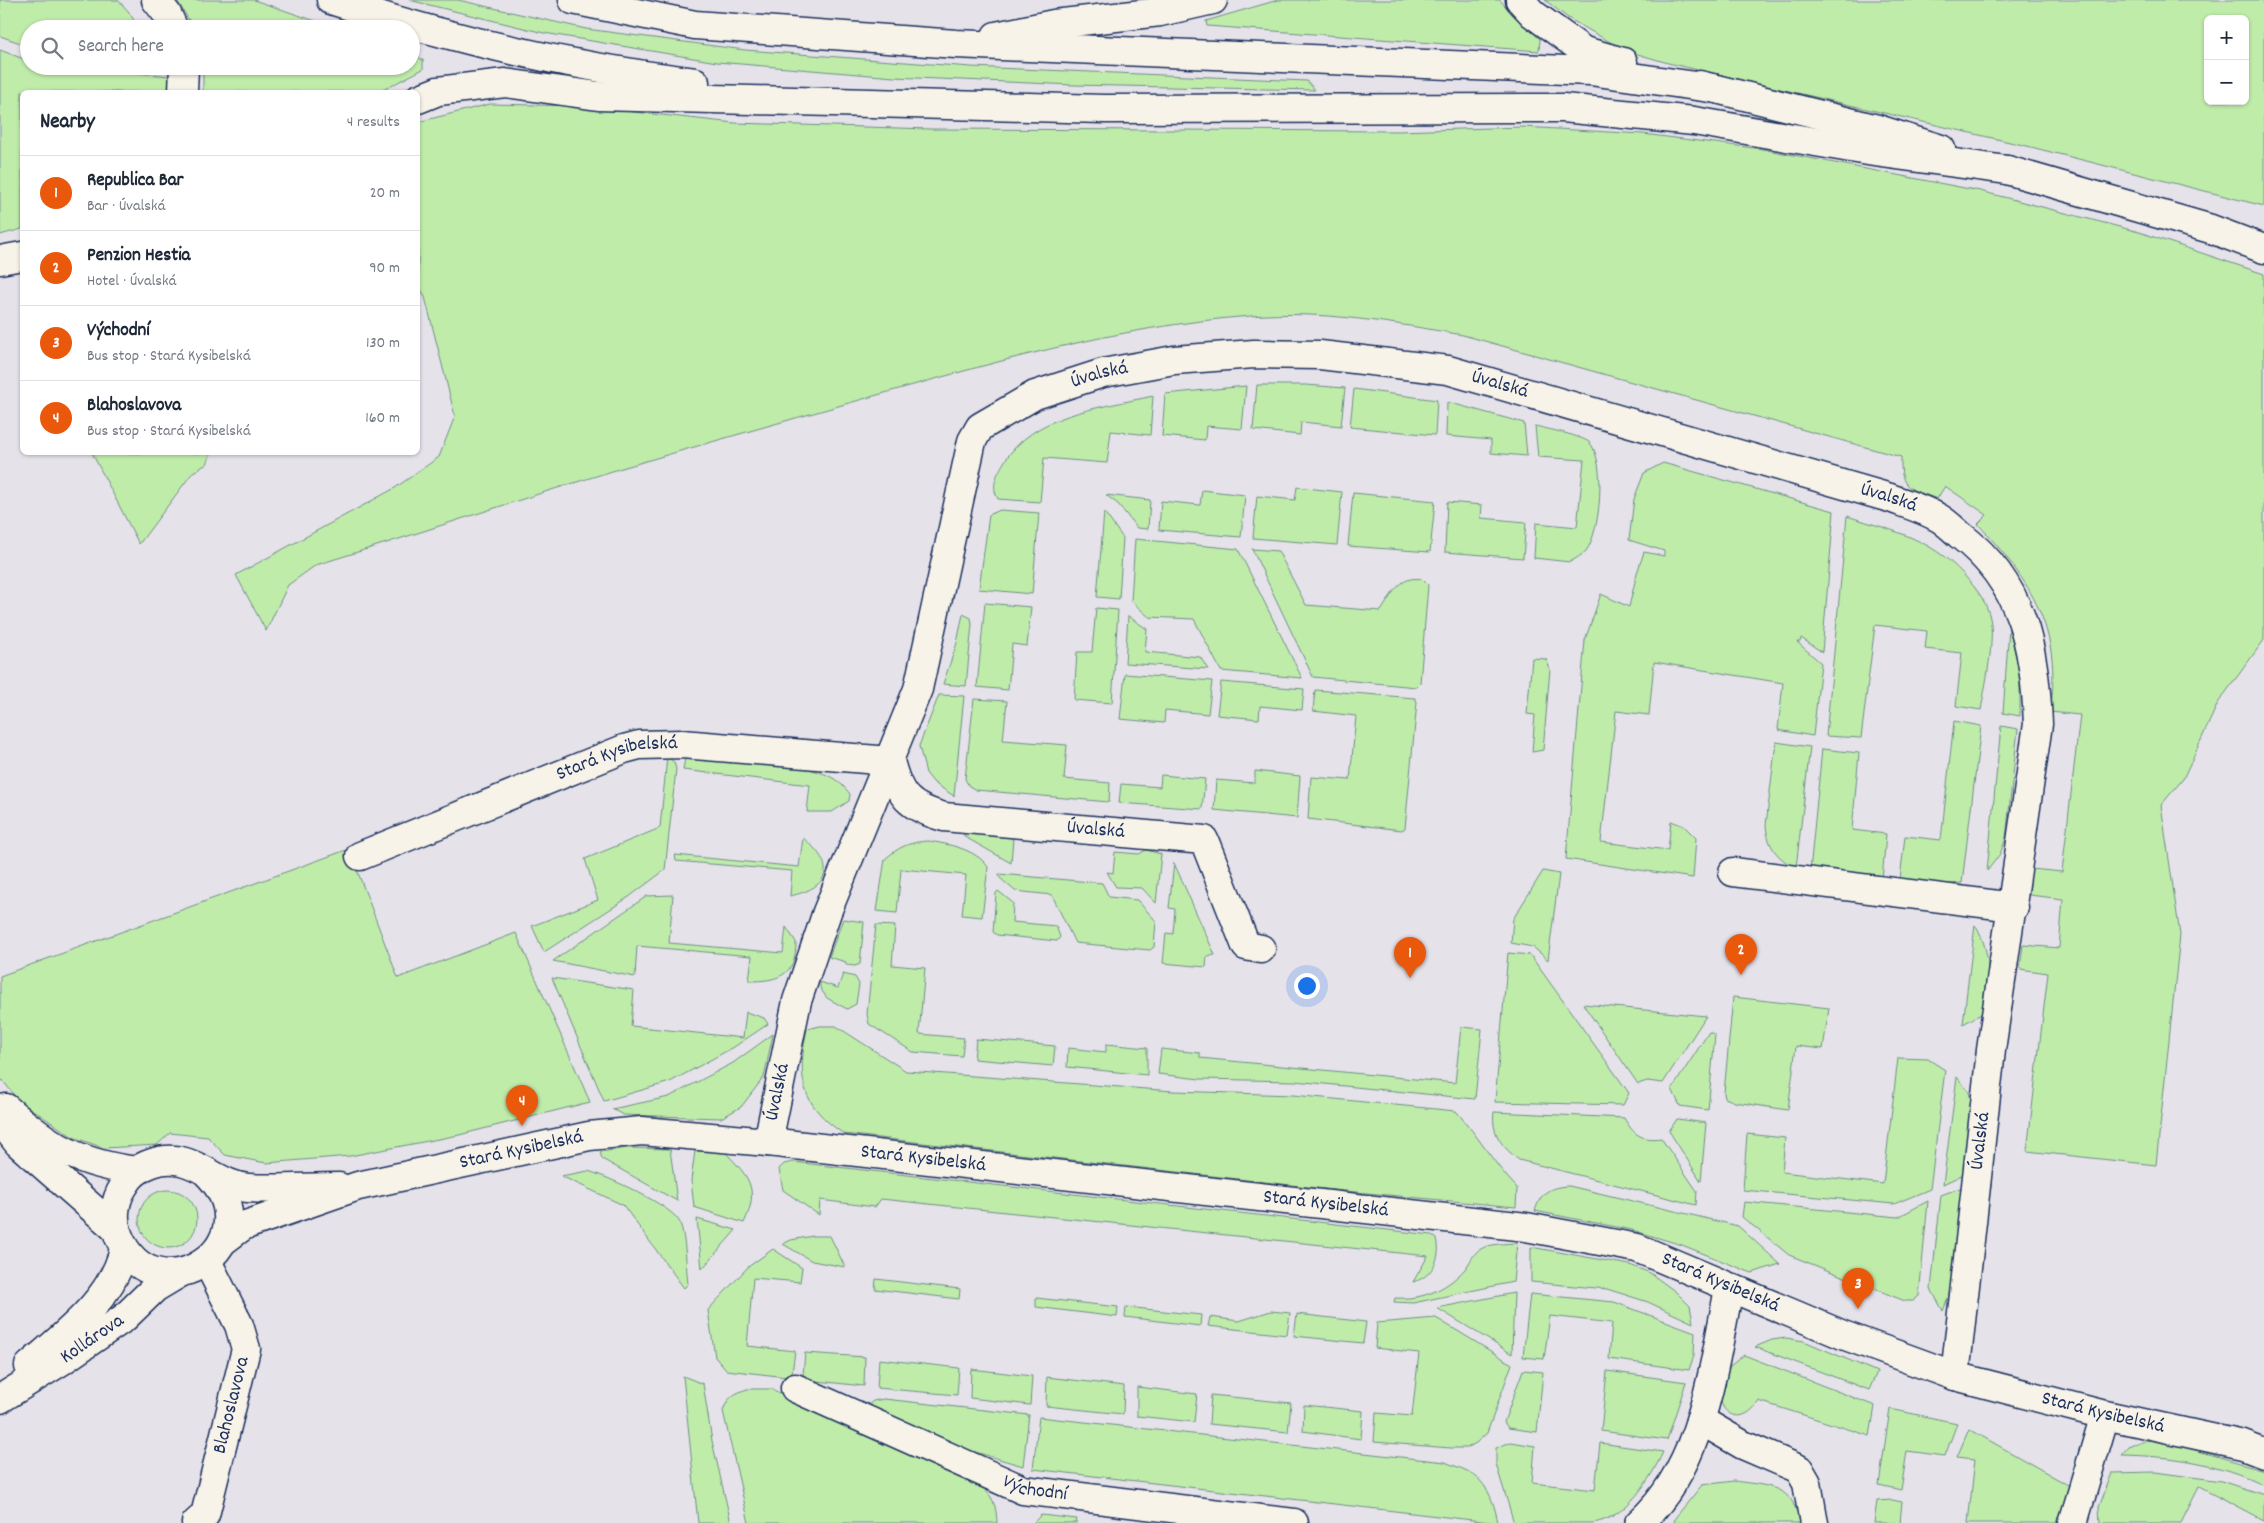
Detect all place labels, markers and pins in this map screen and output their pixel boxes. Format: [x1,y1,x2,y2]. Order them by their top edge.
pin: 2 [1725,934,1757,975]
pin: 1 [1394,937,1426,978]
pin: 4 [506,1085,538,1126]
pin: 3 [1842,1268,1874,1309]

